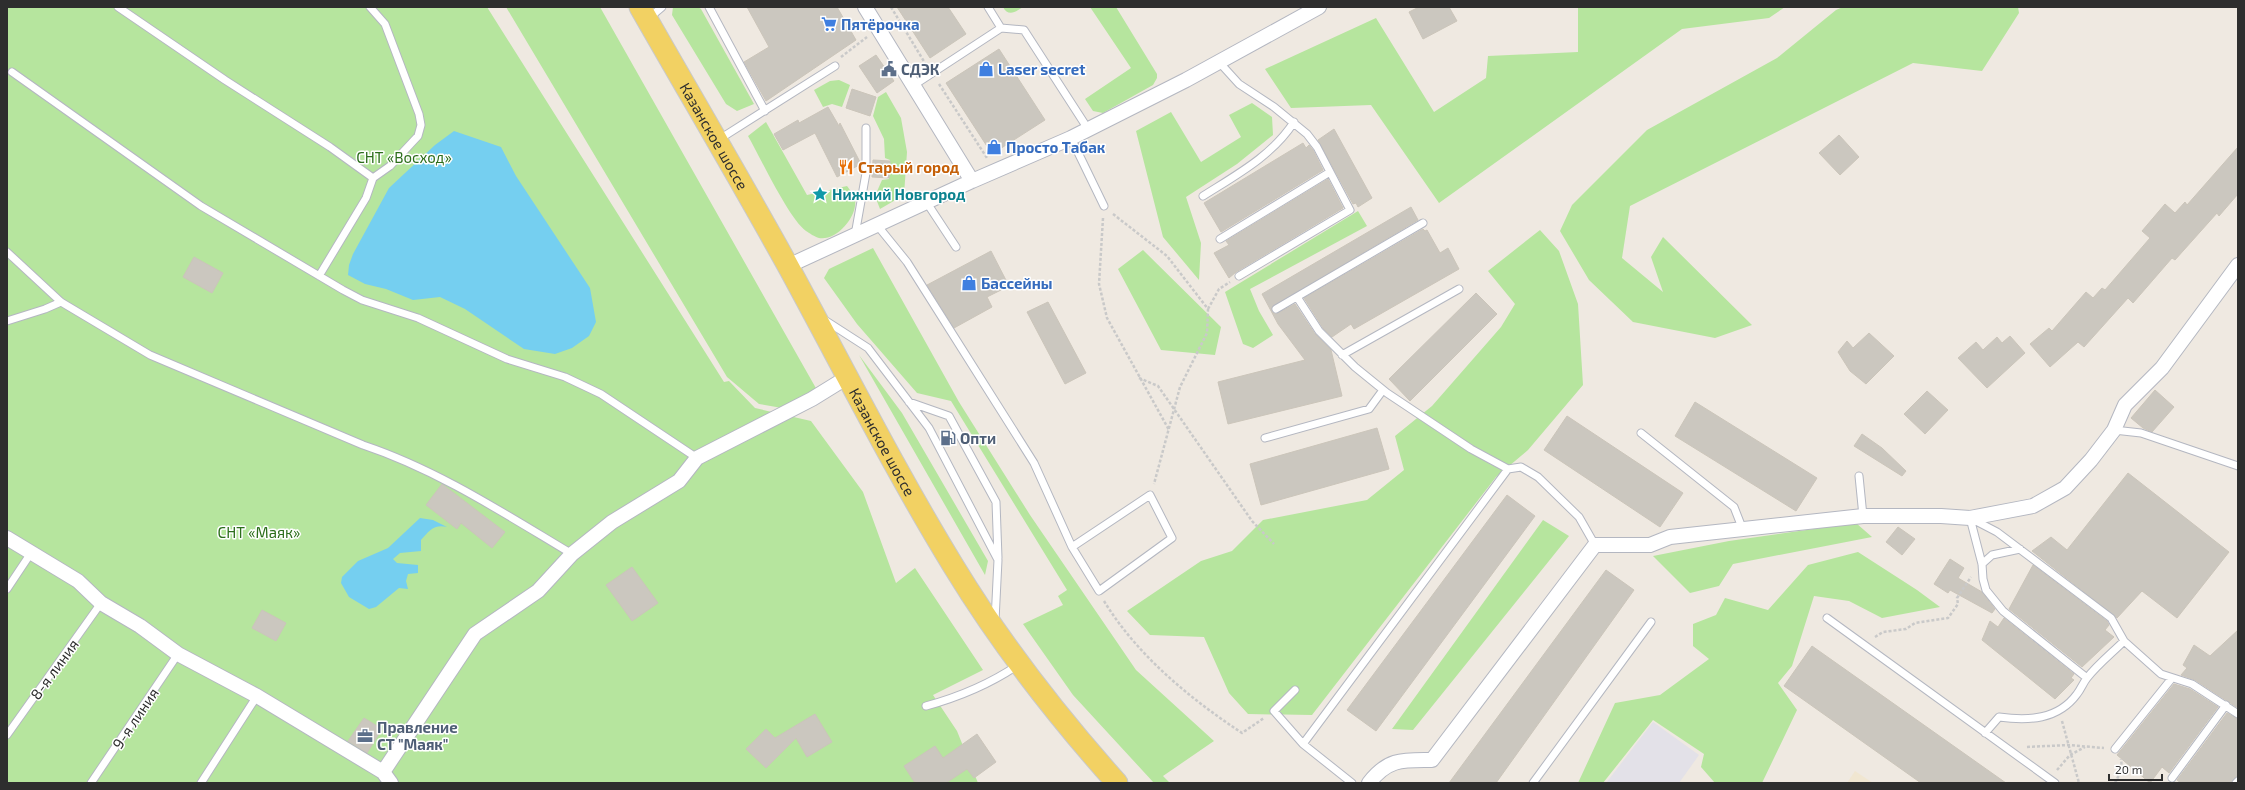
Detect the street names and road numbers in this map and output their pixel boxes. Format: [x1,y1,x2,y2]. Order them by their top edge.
street label: Казанское шоссе [676,79,752,193]
street label: Казанское шоссе [846,385,919,499]
street label: 8-я линия [26,635,82,703]
street label: 9-я линия [108,684,162,752]

